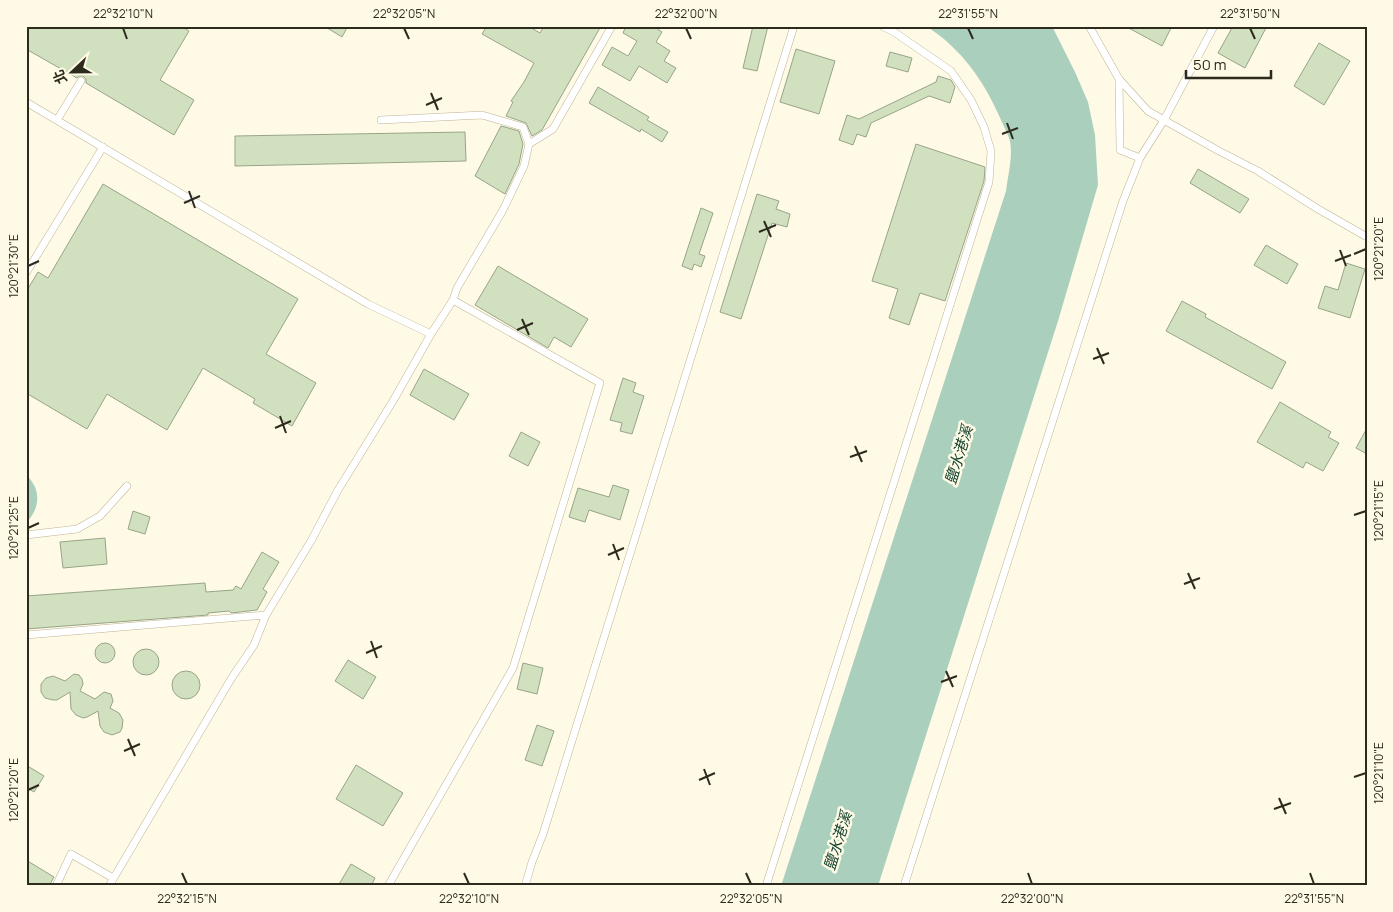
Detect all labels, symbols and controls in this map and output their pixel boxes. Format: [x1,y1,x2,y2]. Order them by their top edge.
text: 22°32'10"N [93,5,153,22]
text: 22°32'05"N [373,5,435,22]
text: 22°32'00"N [655,5,717,22]
text: 22°31'55"N [938,5,998,22]
text: 22°31'50"N [1220,5,1280,22]
north arrow [48,48,98,98]
scale bar [1186,48,1270,80]
text: 50 m [1193,54,1227,75]
text: 北 [48,67,71,87]
text: 120°21'20"E [1370,217,1387,281]
text: 120°21'30"E [5,234,22,298]
water label: 鹽水港溪 [940,421,978,487]
text: 120°21'15"E [1370,480,1387,542]
text: 120°21'25"E [5,496,22,560]
text: 120°21'10"E [1370,742,1387,804]
text: 120°21'20"E [5,758,22,822]
water label: 鹽水港溪 [819,807,857,873]
text: 22°32'15"N [157,890,217,907]
text: 22°32'10"N [439,890,499,907]
text: 22°32'05"N [720,890,782,907]
text: 22°32'00"N [1001,890,1063,907]
text: 22°31'55"N [1284,890,1344,907]

